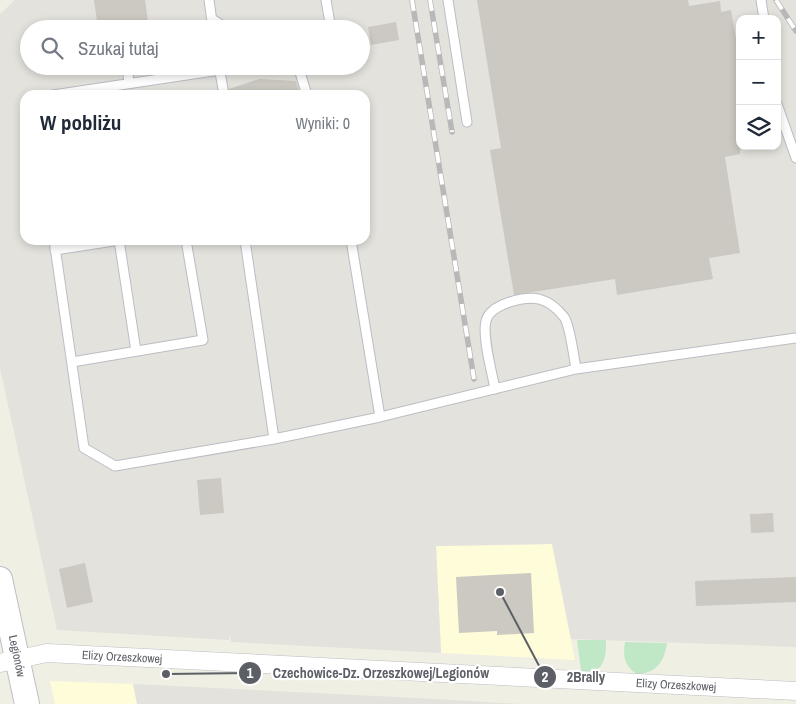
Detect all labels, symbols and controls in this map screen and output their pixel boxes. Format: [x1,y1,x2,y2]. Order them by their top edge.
map controls [736,15,781,150]
button: + [736,15,781,60]
search box [20,20,370,75]
icon: search [38,34,66,62]
text: Szukaj tutaj [78,35,159,61]
button: − [736,60,781,105]
button: layers [736,105,781,150]
text: W pobliżu [40,108,121,137]
text: Wyniki: 0 [295,112,350,134]
street label: Legionów [5,633,29,679]
street label: Elizy Orzeszkowej [81,647,163,667]
callout: Czechowice-Dz. Orzeszkowej/Legionów [237,658,499,687]
text: 1 [247,662,254,683]
callout: 2Brally [532,663,616,692]
text: Czechowice-Dz. Orzeszkowej/Legionów [273,664,489,682]
text: 2 [542,666,549,687]
text: 2Brally [567,668,606,686]
street label: Elizy Orzeszkowej [635,675,717,695]

